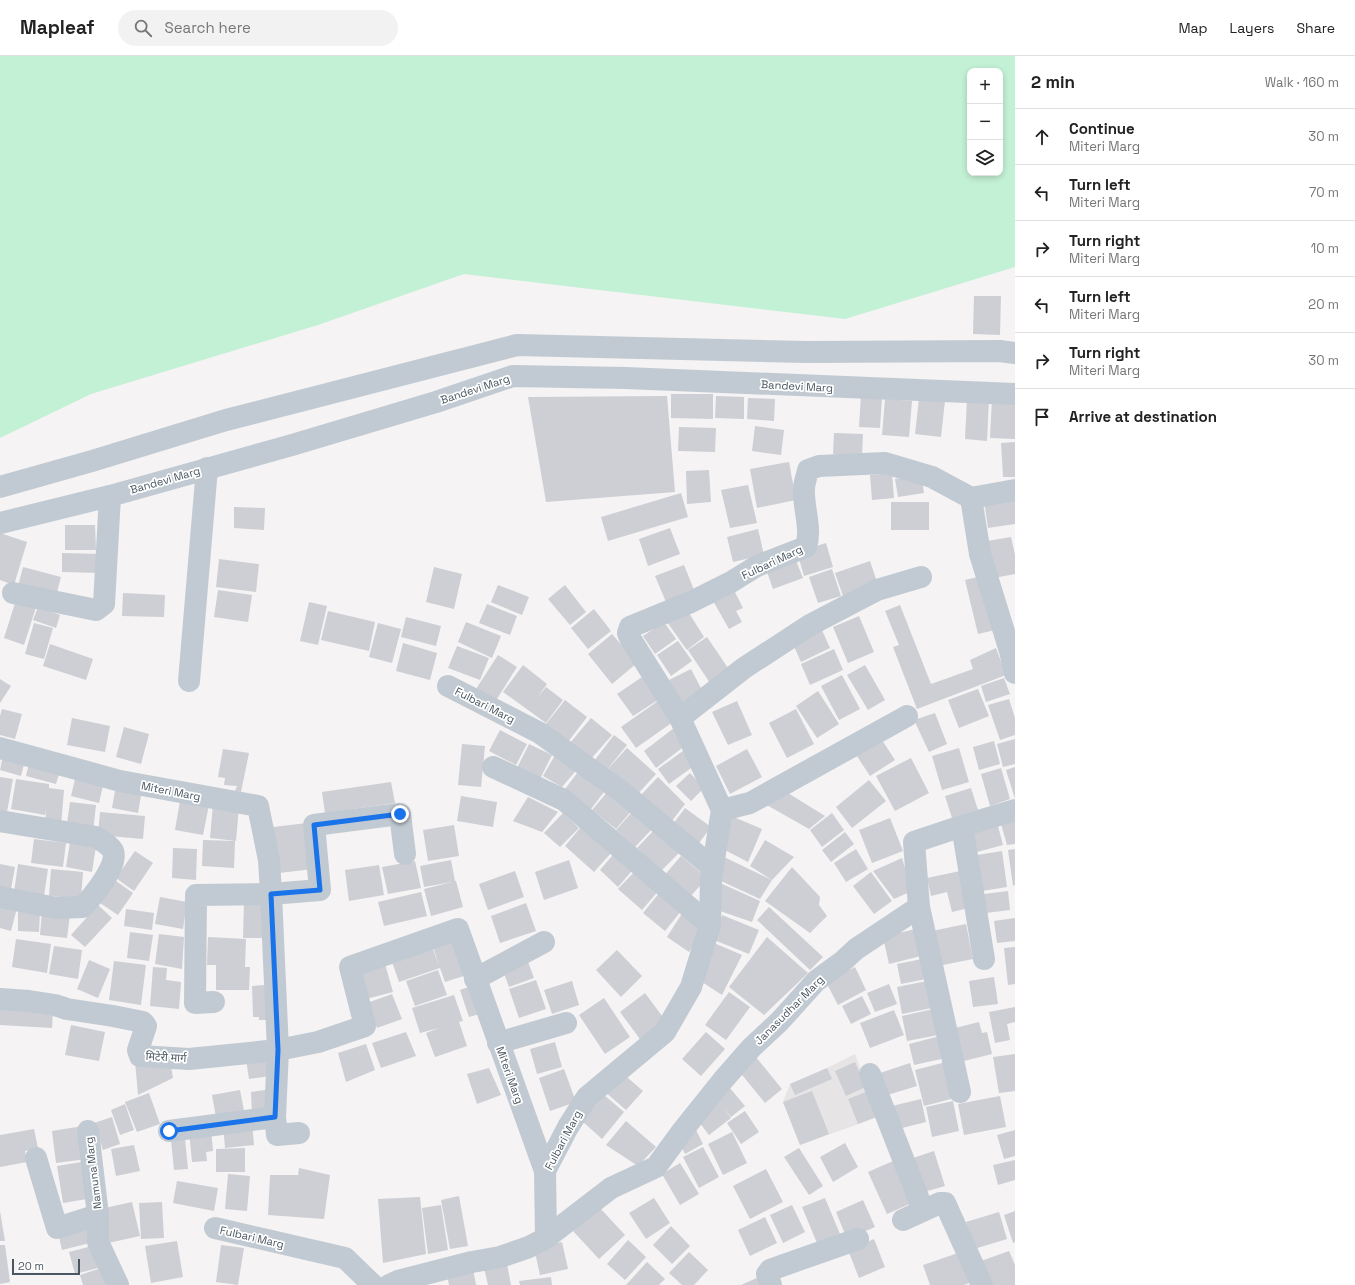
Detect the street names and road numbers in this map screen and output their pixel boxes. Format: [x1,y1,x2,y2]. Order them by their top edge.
street label: Bandevi Marg [439,371,511,407]
street label: Bandevi Marg [761,377,833,395]
street label: Bandevi Marg [128,463,202,497]
street label: Fulbari Marg [739,542,805,582]
street label: Fulbari Marg [453,684,517,726]
street label: Miteri Marg [140,778,202,804]
street label: Janasudhar Marg [751,972,827,1048]
street label: Miteri Marg [493,1044,527,1106]
street label: मिटेरी मार्ग [145,1049,188,1065]
street label: Fulbari Marg [541,1108,585,1172]
street label: Namuna Marg [82,1136,104,1210]
street label: Fulbari Marg [219,1223,285,1251]

